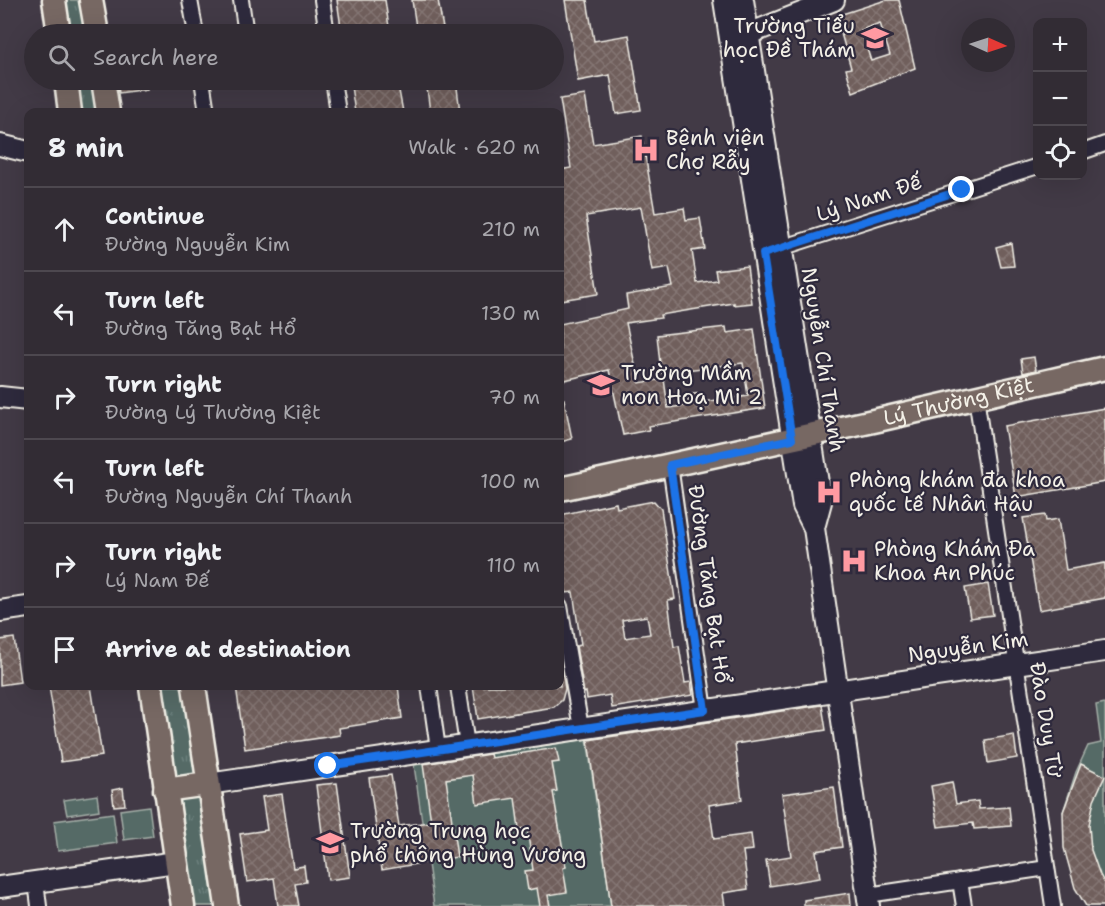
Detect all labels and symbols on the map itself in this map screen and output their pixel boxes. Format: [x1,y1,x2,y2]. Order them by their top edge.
place label: Trường Tiểu học Đề Thám [723,12,855,64]
north arrow [961,18,1015,72]
school or university icon: Trường Tiểu học Đề Thám [860,23,890,53]
place label: Bệnh viện Chợ Rẫy [666,124,765,176]
hospital icon: Bệnh viện Chợ Rẫy [631,135,661,165]
street label: Lý Nam Đế [812,167,927,228]
route end [948,176,974,202]
street label: Nguyễn Chí Thanh [795,266,851,454]
place label: Trường Mầm non Hoạ Mi 2 [621,359,762,411]
school or university icon: Trường Mầm non Hoạ Mi 2 [586,370,616,400]
street label: Lý Thường Kiệt [881,371,1037,432]
place label: Phòng khám đa khoa quốc tế Nhân Hậu [849,466,1065,518]
hospital icon: Phòng khám đa khoa quốc tế Nhân Hậu [814,477,844,507]
street label: Đường Tăng Bạt Hổ [681,483,737,685]
place label: Phòng Khám Đa Khoa An Phúc [874,535,1035,587]
hospital icon: Phòng Khám Đa Khoa An Phúc [839,546,869,576]
street label: Nguyễn Kim [906,625,1030,669]
street label: Đào Duy Từ [1023,660,1069,781]
route start [314,752,340,778]
place label: Trường Trung học phổ thông Hùng Vương [350,817,586,869]
school or university icon: Trường Trung học phổ thông Hùng Vương [315,828,345,858]

